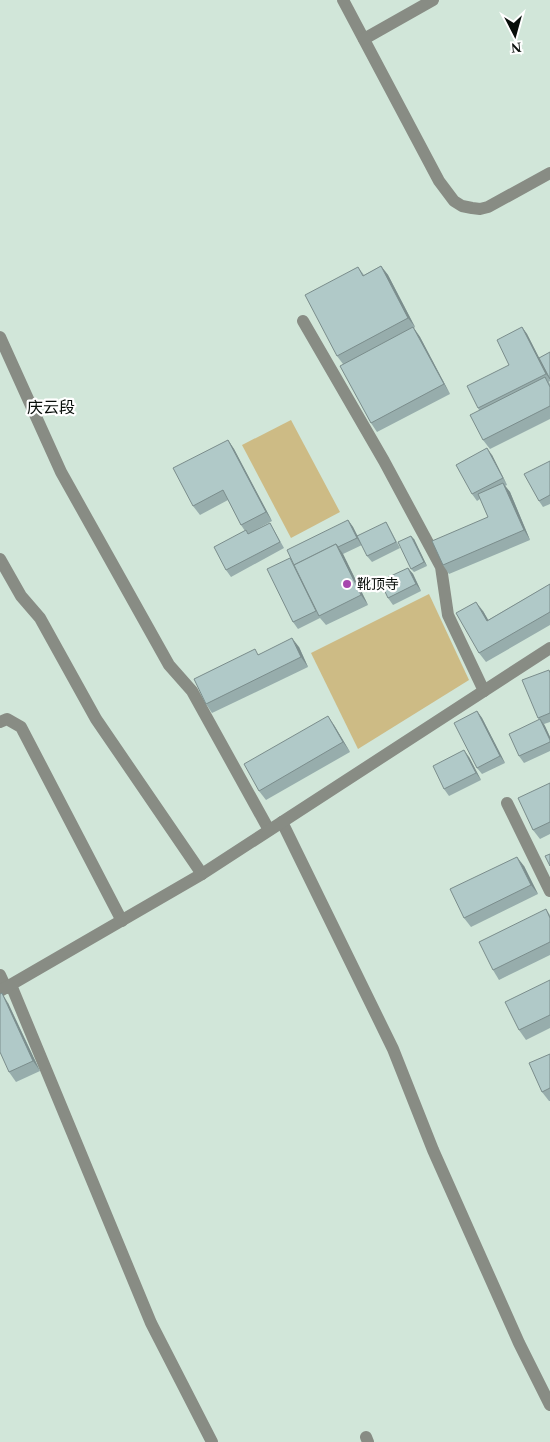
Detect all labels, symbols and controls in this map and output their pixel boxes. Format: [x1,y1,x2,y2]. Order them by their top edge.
north arrow [490,10,540,60]
text: N [510,39,522,55]
district label: 庆云段 [27,399,75,416]
place label: 靴顶寺 [357,576,399,592]
marker: 靴顶寺 [341,578,353,590]

